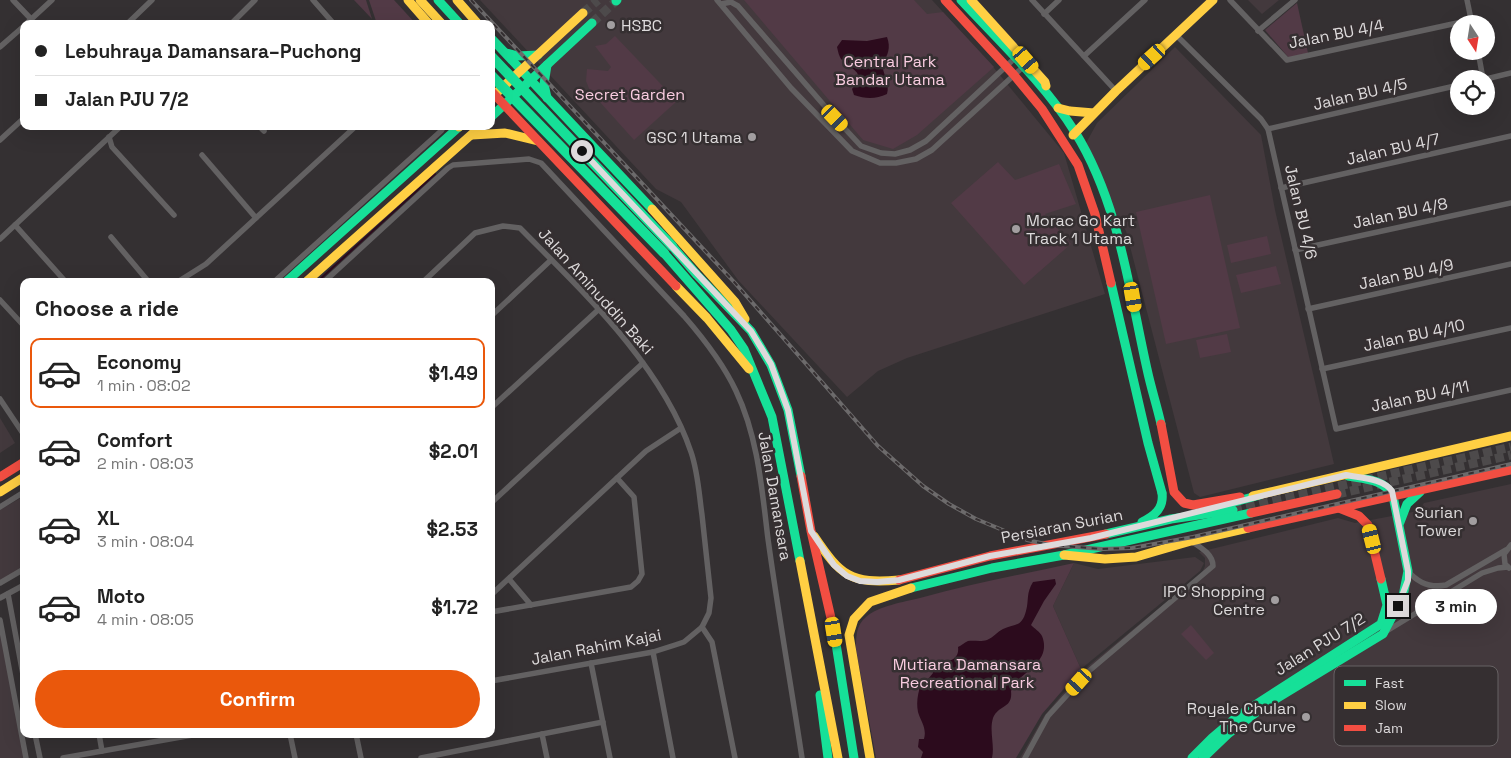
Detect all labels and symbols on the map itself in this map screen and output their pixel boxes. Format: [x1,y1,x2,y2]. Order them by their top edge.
street label: Jalan BU 4/4 [1287,14,1385,54]
place label: HSBC [621,15,662,36]
north arrow [1450,15,1495,60]
marker: HSBC [605,19,617,31]
car [1135,41,1168,73]
car [1010,44,1041,76]
park label: Central Park Bandar Utama [835,51,945,90]
street label: Jalan BU 4/5 [1311,73,1409,115]
park label: Secret Garden [575,84,685,105]
car [819,102,850,134]
place label: GSC 1 Utama [646,127,742,148]
street label: Jalan BU 4/7 [1344,128,1442,170]
marker: GSC 1 Utama [746,131,758,143]
route start [571,140,593,162]
street label: Jalan BU 4/6 [1280,163,1322,261]
street label: Jalan BU 4/8 [1351,193,1449,233]
place label: Morac Go Kart Track 1 Utama [1026,210,1135,249]
street label: Jalan Aminuddin Baki [534,223,658,359]
marker: Morac Go Kart Track 1 Utama [1010,223,1022,235]
street label: Jalan BU 4/9 [1357,254,1455,294]
car [1123,281,1142,313]
street label: Jalan BU 4/10 [1361,314,1467,356]
street label: Jalan BU 4/11 [1369,375,1471,417]
street label: Jalan Damansara [753,430,797,562]
place label: Surian Tower [1414,502,1463,541]
street label: Persiaran Surian [999,504,1125,548]
marker: Surian Tower [1467,515,1479,527]
car [1361,523,1382,555]
place label: IPC Shopping Centre [1163,581,1265,620]
callout: 3 min [1416,588,1498,624]
marker: IPC Shopping Centre [1269,594,1281,606]
route end [1387,595,1409,617]
street label: Jalan PJU 7/2 [1271,608,1369,680]
car [824,616,843,648]
street label: Jalan Rahim Kajai [529,624,663,670]
park label: Mutiara Damansara Recreational Park [893,654,1041,693]
car [1063,666,1094,698]
legend [1334,666,1498,746]
text: Fast [1375,674,1404,692]
text: Slow [1375,696,1407,714]
place label: Royale Chulan The Curve [1187,698,1296,737]
marker: Royale Chulan The Curve [1300,711,1312,723]
text: Jam [1375,719,1403,737]

